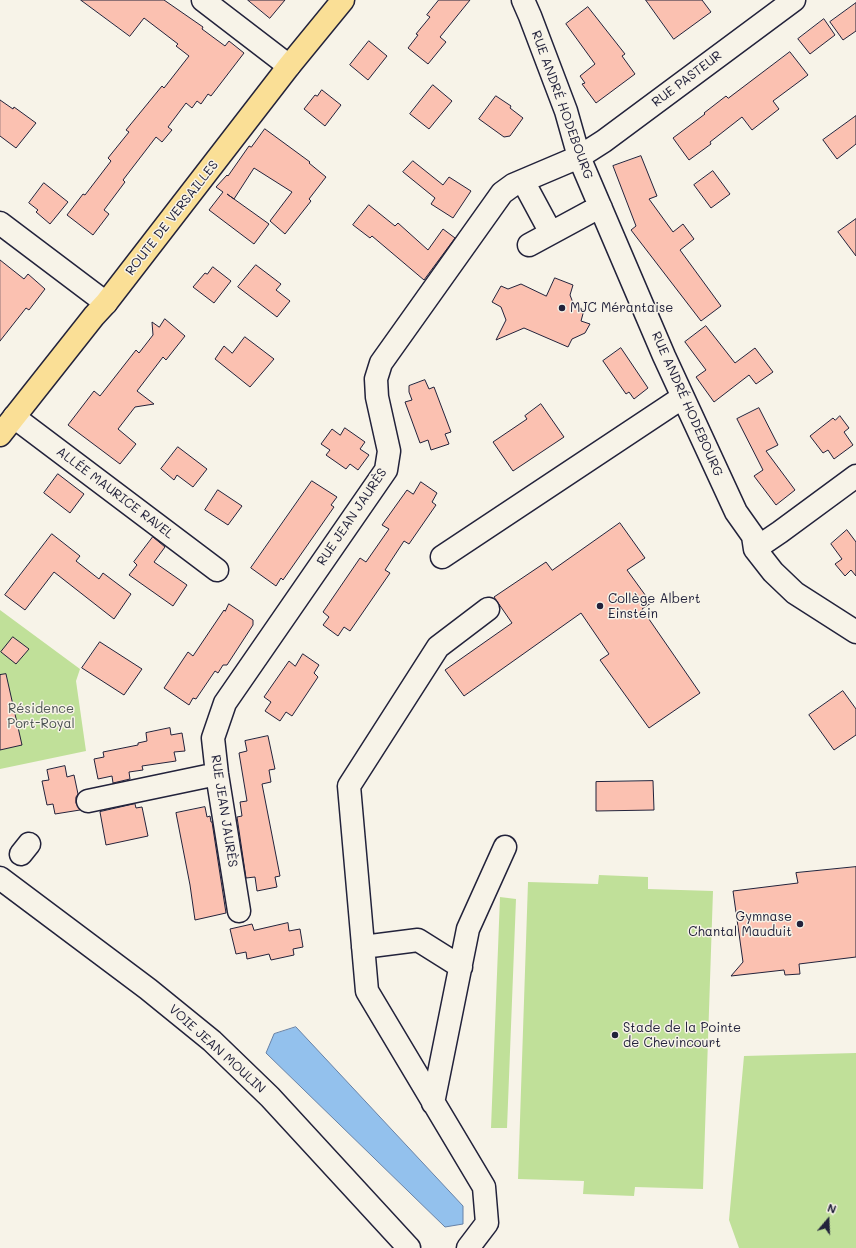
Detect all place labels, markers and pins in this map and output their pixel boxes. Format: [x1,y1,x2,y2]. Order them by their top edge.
place label: MJC Mérantaise [570,300,673,316]
marker: MJC Mérantaise [557,303,567,313]
place label: Collège Albert Einstein [608,591,700,622]
marker: Collège Albert Einstein [595,601,605,611]
place label: Gymnase Chantal Mauduit [688,909,792,940]
marker: Gymnase Chantal Mauduit [795,919,805,929]
place label: Stade de la Pointe de Chevincourt [623,1020,741,1051]
marker: Stade de la Pointe de Chevincourt [610,1030,620,1040]

